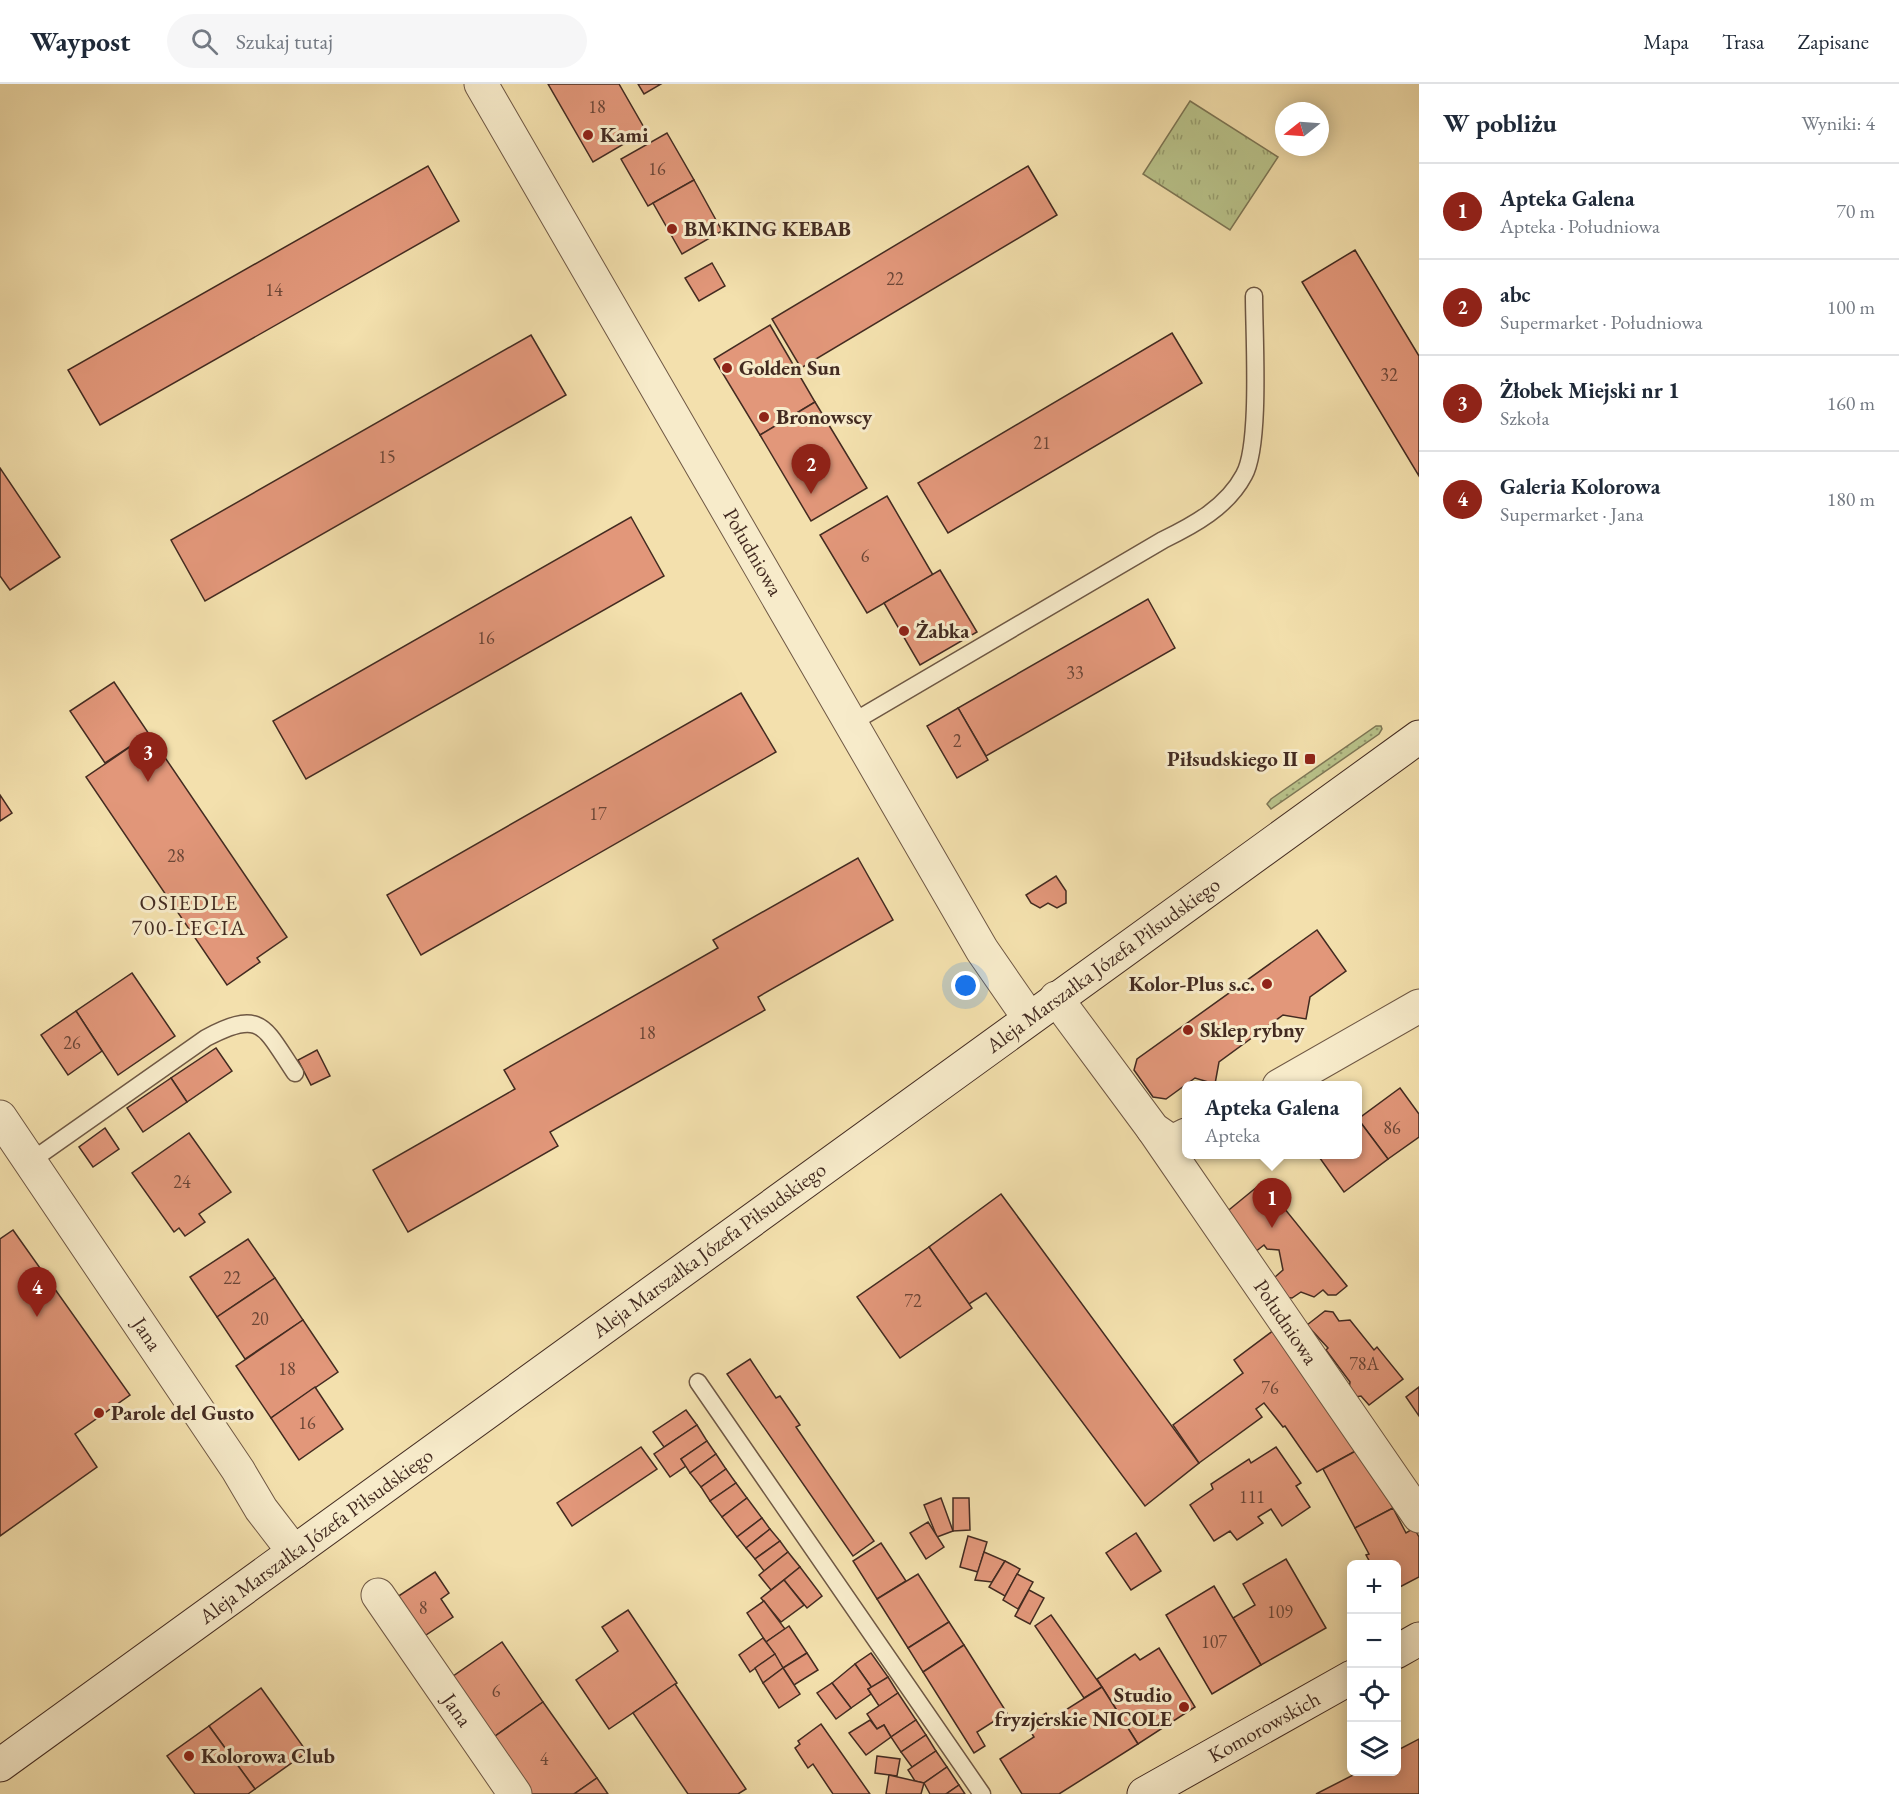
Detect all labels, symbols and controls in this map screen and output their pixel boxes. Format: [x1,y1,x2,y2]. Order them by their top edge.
search box [167,14,587,68]
text: Waypost [30,23,131,59]
icon: search [188,25,221,58]
text: Szukaj tutaj [236,27,333,56]
text: Mapa [1643,28,1689,55]
text: Trasa [1722,28,1764,55]
text: Zapisane [1797,28,1869,55]
house number: 18 [588,95,606,118]
north arrow [1275,102,1329,156]
text: W pobliżu [1443,106,1557,140]
text: Wyniki: 4 [1802,110,1875,136]
place label: Kami [600,121,648,148]
marker: Kami [581,128,595,142]
house number: 16 [648,157,666,180]
text: Apteka Galena [1500,184,1635,213]
text: 1 [1457,198,1468,224]
text: 70 m [1836,198,1875,224]
text: Apteka · Południowa [1500,213,1660,239]
place label: BM KING KEBAB [684,215,851,242]
marker: BM KING KEBAB [665,222,679,236]
house number: 22 [886,267,904,290]
house number: 14 [265,278,283,301]
text: abc [1500,280,1531,309]
text: 2 [1457,294,1468,320]
text: 100 m [1827,294,1875,320]
text: Supermarket · Południowa [1500,309,1703,335]
place label: Golden Sun [739,354,841,381]
marker: Golden Sun [720,361,734,375]
house number: 32 [1380,363,1398,386]
text: Żłobek Miejski nr 1 [1500,376,1680,405]
text: 3 [1457,390,1468,416]
text: 160 m [1827,390,1875,416]
place label: Bronowscy [776,403,873,430]
text: Szkoła [1500,405,1549,431]
marker: Bronowscy [757,410,771,424]
house number: 21 [1033,431,1051,454]
pin: 2 [792,444,830,494]
house number: 15 [378,445,396,468]
text: Galeria Kolorowa [1500,472,1660,501]
text: 4 [1457,486,1468,512]
text: 180 m [1827,486,1875,512]
text: Supermarket · Jana [1500,501,1644,527]
street label: Południowa [717,503,790,601]
house number: 6 [861,544,870,567]
place label: Żabka [916,617,970,644]
marker: Żabka [897,624,911,638]
house number: 16 [477,626,495,649]
house number: 33 [1066,661,1084,684]
house number: 2 [953,729,962,752]
pin: 3 [128,732,168,782]
place label: Piłsudskiego II [1167,745,1298,772]
marker: Piłsudskiego II [1303,752,1317,766]
house number: 17 [589,802,607,825]
house number: 28 [167,844,185,867]
street label: Aleja Marszałka Józefa Piłsudskiego [979,870,1225,1059]
district label: OSIEDLE 700-LECIA [132,888,246,942]
place label: Kolor-Plus s.c. [1129,970,1255,997]
your location [951,971,980,1000]
marker: Kolor-Plus s.c. [1260,977,1274,991]
place label: Sklep rybny [1200,1016,1305,1043]
house number: 18 [638,1021,656,1044]
marker: Sklep rybny [1181,1023,1195,1037]
house number: 26 [63,1031,81,1054]
popup [1182,1081,1362,1159]
text: Apteka Galena [1205,1093,1339,1122]
house number: 86 [1383,1116,1401,1139]
text: Apteka [1205,1122,1260,1148]
street label: Aleja Marszałka Józefa Piłsudskiego [585,1155,831,1344]
house number: 24 [173,1170,191,1193]
pin: 1 [1252,1178,1292,1228]
house number: 22 [223,1266,241,1289]
pin: 4 [18,1268,57,1317]
street label: Południowa [1248,1274,1325,1370]
house number: 72 [904,1289,922,1312]
house number: 20 [251,1307,269,1330]
street label: Jana [125,1310,169,1356]
house number: 78A [1349,1352,1379,1375]
house number: 18 [278,1357,296,1380]
house number: 76 [1261,1376,1279,1399]
place label: Parole del Gusto [111,1399,255,1426]
marker: Parole del Gusto [92,1406,106,1420]
house number: 16 [298,1411,316,1434]
street label: Aleja Marszałka Józefa Piłsudskiego [192,1441,438,1630]
house number: 111 [1239,1485,1265,1508]
map controls [1347,1560,1401,1776]
button: + [1347,1560,1401,1614]
house number: 8 [419,1596,427,1619]
house number: 109 [1267,1600,1293,1623]
button: − [1347,1614,1401,1668]
house number: 107 [1201,1630,1227,1653]
button: locate [1347,1668,1401,1722]
house number: 6 [492,1679,501,1702]
place label: Studio fryzjerskie NICOLE [995,1681,1172,1732]
street label: Komorowskich [1203,1685,1325,1768]
street label: Jana [435,1686,479,1732]
marker: Studio fryzjerskie NICOLE [1177,1700,1191,1714]
button: layers [1347,1722,1401,1776]
place label: Kolorowa Club [201,1742,335,1769]
house number: 4 [540,1747,549,1770]
marker: Kolorowa Club [182,1749,196,1763]

